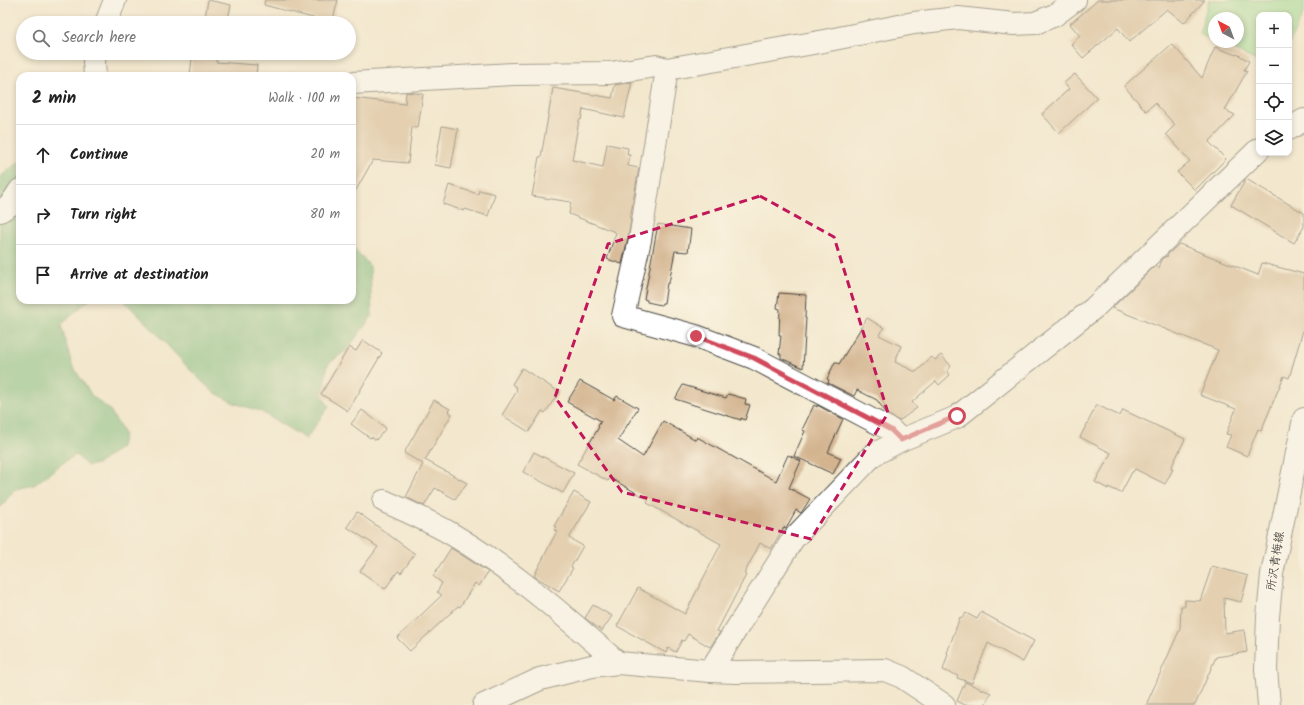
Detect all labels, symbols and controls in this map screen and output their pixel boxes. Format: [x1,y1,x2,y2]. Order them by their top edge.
north arrow [1208,12,1244,48]
map controls [1256,12,1292,156]
button: + [1256,12,1292,48]
search box [16,16,356,60]
text: Search here [62,26,136,50]
icon: search [30,27,52,49]
button: − [1256,48,1292,84]
button: locate [1256,84,1292,120]
text: 2 min [32,85,76,112]
text: Walk · 100 m [268,88,340,109]
button: layers [1256,120,1292,156]
text: Continue [70,143,128,167]
icon: ahead [32,144,54,166]
text: 20 m [310,144,340,165]
text: Turn right [70,203,137,227]
icon: right [32,204,54,226]
text: 80 m [310,204,340,225]
text: Arrive at destination [70,263,209,287]
icon: arrive [32,264,54,286]
route end [687,327,705,345]
route start [948,407,966,425]
street label: 所沢青梅線 [1261,530,1290,592]

